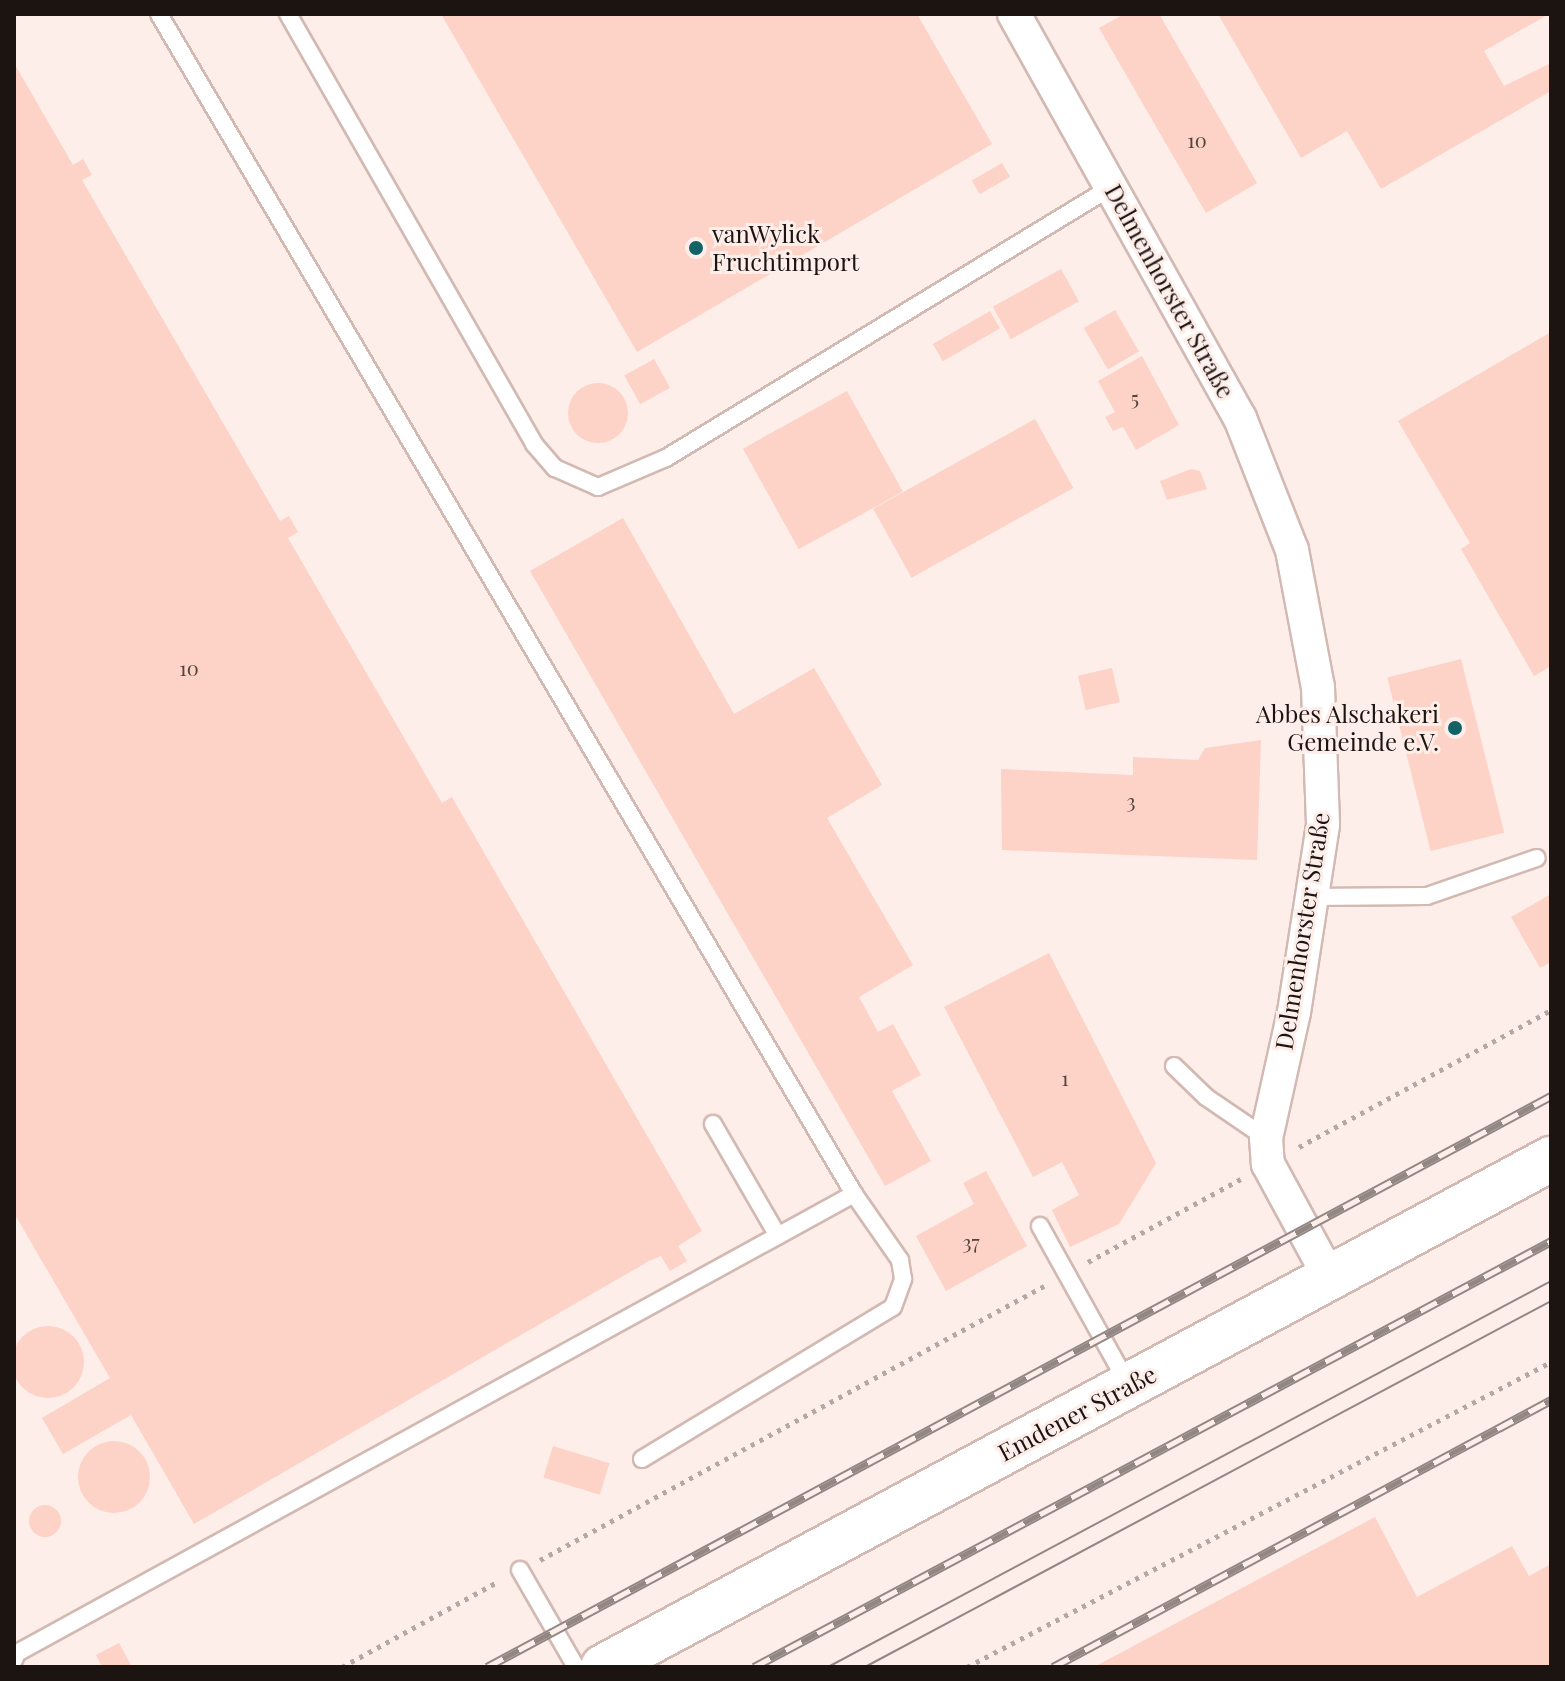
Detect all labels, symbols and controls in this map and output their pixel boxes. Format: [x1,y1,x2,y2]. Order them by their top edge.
house number: 10 [1187,127,1207,151]
street label: Delmenhorster Straße [1099,179,1241,403]
place label: vanWylick Fruchtimport [712,220,859,276]
marker: vanWylick Fruchtimport [687,239,705,257]
house number: 5 [1131,385,1139,409]
house number: 10 [179,655,199,679]
place label: Abbes Alschakeri Gemeinde e.V. [1255,700,1439,756]
marker: Abbes Alschakeri Gemeinde e.V. [1446,719,1464,737]
house number: 3 [1126,788,1136,812]
street label: Delmenhorster Straße [1269,810,1335,1052]
house number: 1 [1061,1065,1069,1089]
house number: 37 [962,1229,980,1253]
street label: Emdener Straße [993,1359,1161,1467]

